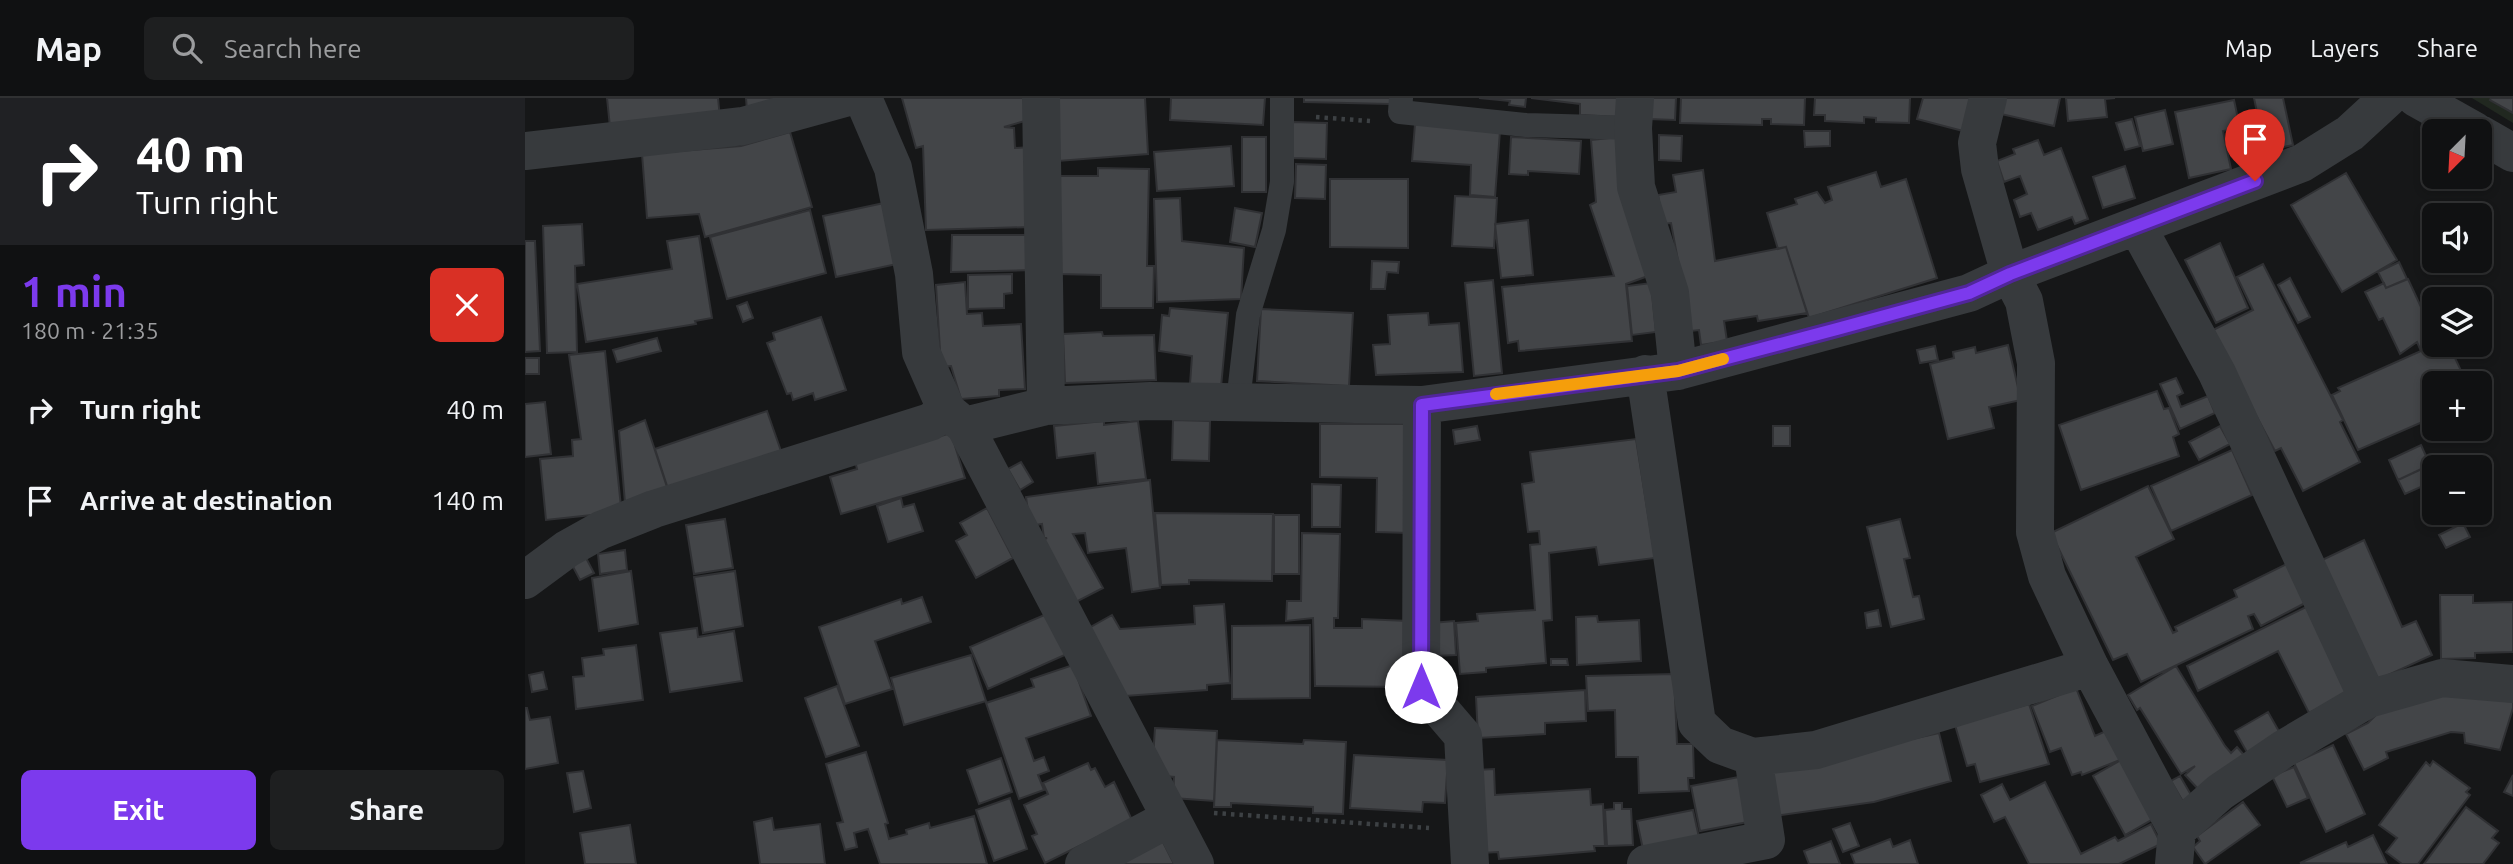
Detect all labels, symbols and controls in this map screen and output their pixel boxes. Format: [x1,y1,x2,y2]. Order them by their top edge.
search box [144,17,634,80]
icon: search [168,29,206,67]
text: Map [35,30,102,67]
text: Search here [224,34,362,63]
text: Map [2225,35,2272,62]
text: Layers [2310,35,2379,62]
text: Share [2417,35,2478,62]
pin [2225,109,2285,181]
north arrow [2422,119,2492,189]
map controls [2422,119,2492,525]
icon: arrive [2236,120,2274,158]
icon: right [21,126,112,217]
text: 40 m [136,126,245,181]
text: Turn right [136,184,278,220]
button: sound [2422,203,2492,273]
text: 1 min [21,268,127,315]
button: close [430,268,504,342]
button: layers [2422,287,2492,357]
text: 180 m · 21:35 [21,318,159,343]
button: + [2422,371,2492,441]
icon: right [21,391,59,429]
text: Turn right [80,395,201,424]
text: 40 m [446,395,504,424]
button: − [2422,455,2492,525]
icon: arrive [21,482,59,520]
text: Arrive at destination [80,486,333,515]
text: 140 m [432,486,504,515]
position arrow [1384,650,1458,724]
button: Exit [21,770,256,850]
button: Share [270,770,504,850]

